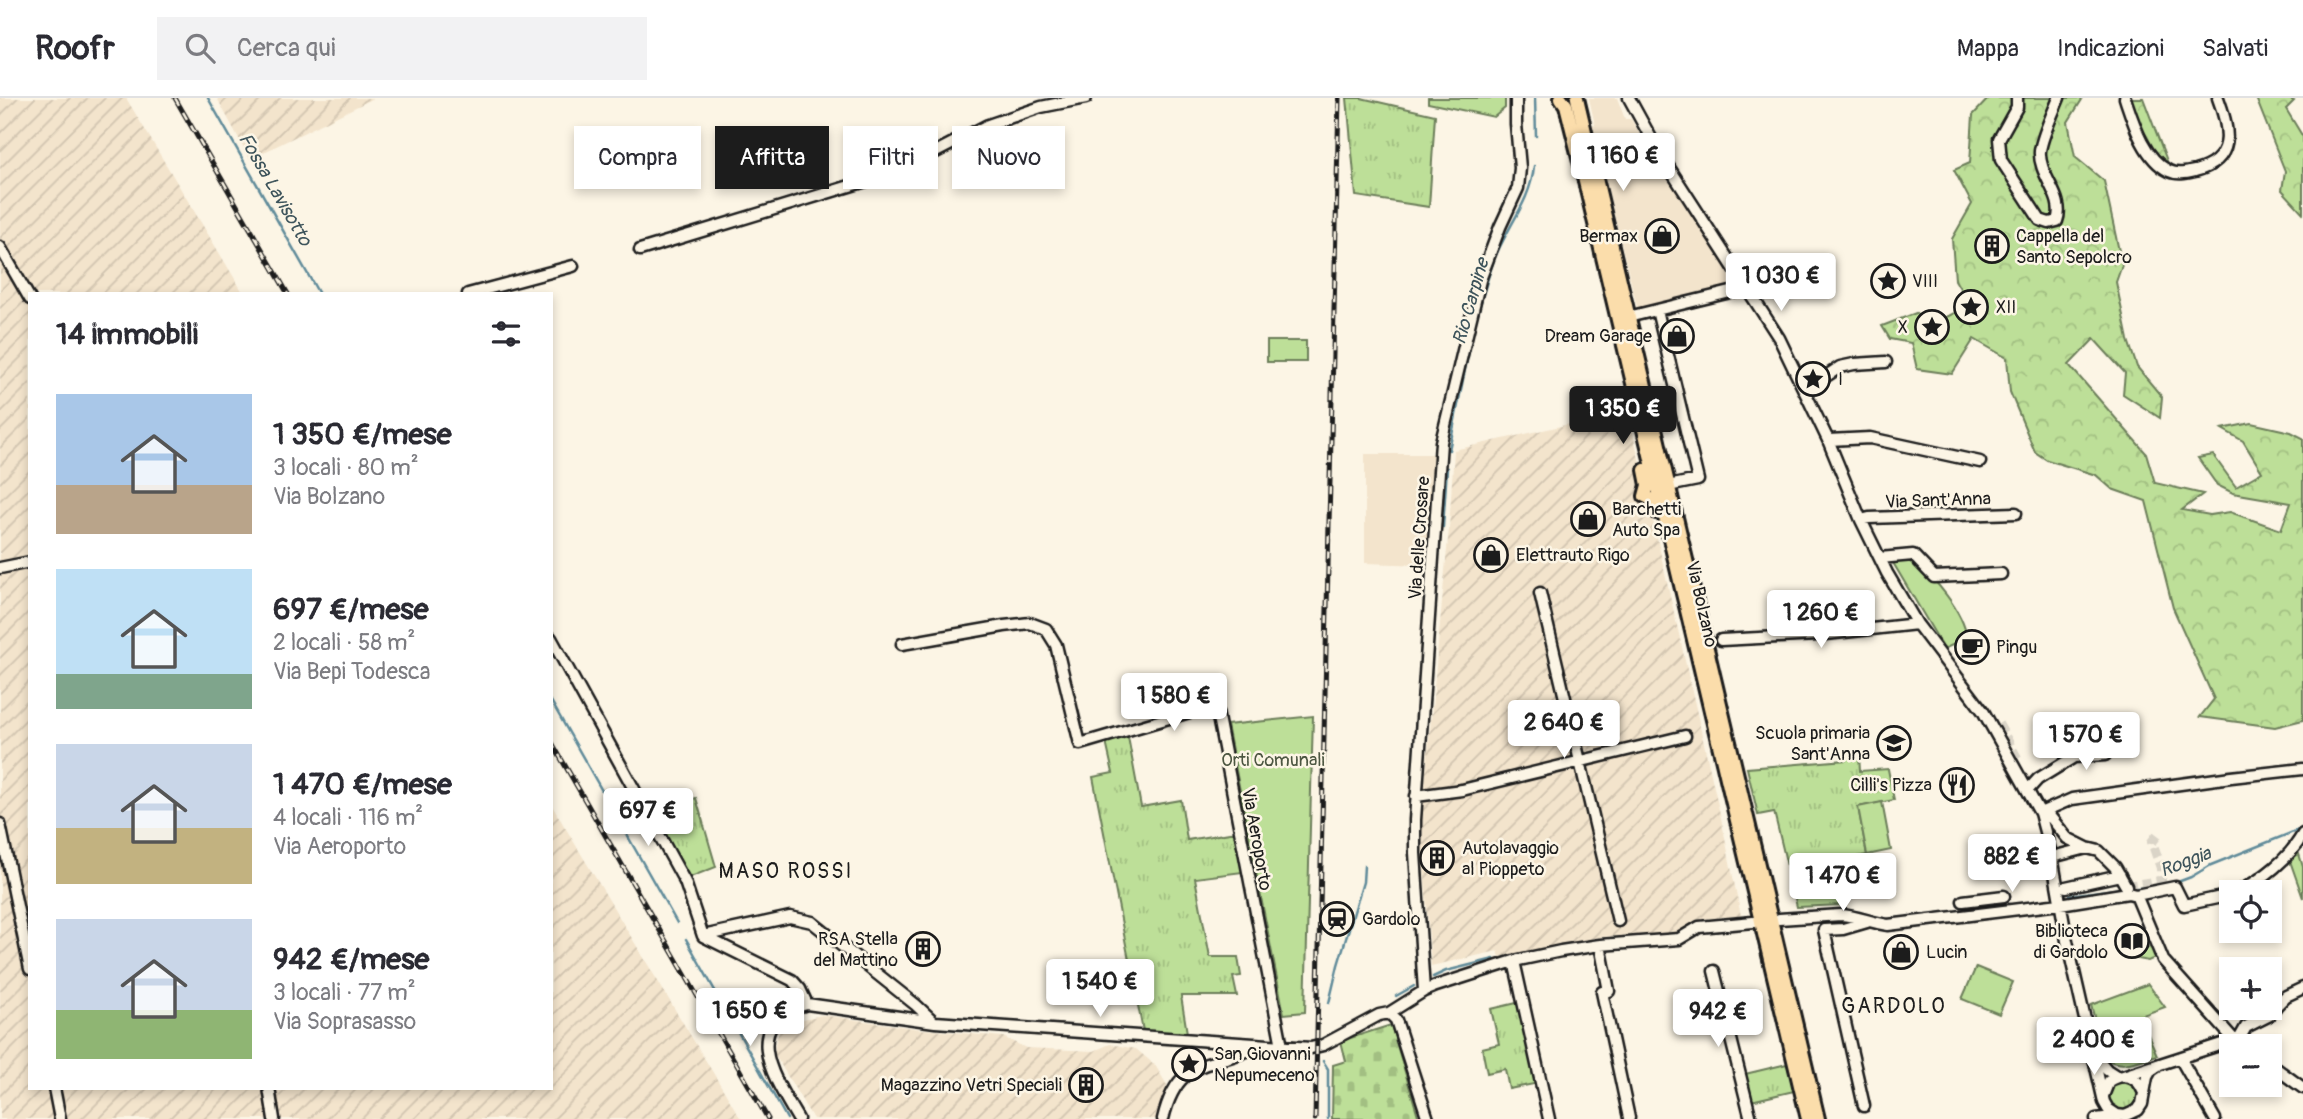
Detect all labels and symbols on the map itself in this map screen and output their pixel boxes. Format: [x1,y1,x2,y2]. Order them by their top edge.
water label: Fossa Lavisotto [233,129,318,252]
pin: 1 160 € [1558,134,1688,193]
shop icon: Bermax [1643,217,1681,255]
place label: Bermax [1579,225,1638,248]
place label: Cappella del Santo Sepolcro [2016,225,2132,269]
building icon: Cappella del Santo Sepolcro [1973,227,2011,265]
water label: Rio Carpine [1447,254,1495,347]
pin: 1 030 € [1716,254,1846,313]
place icon: VIII [1869,262,1907,300]
place label: VIII [1912,270,1938,293]
place icon: XII [1952,288,1990,326]
place label: XII [1996,296,2016,319]
place icon: X [1913,308,1951,346]
place label: X [1898,316,1908,339]
shop icon: Dream Garage [1658,317,1696,355]
place label: Dream Garage [1544,325,1652,348]
place icon: I [1794,360,1832,398]
place label: I [1838,368,1843,391]
pin: 1 350 € [1558,386,1688,446]
street label: Via delle Crosare [1404,475,1435,601]
street label: Via Sant'Anna [1885,487,1991,514]
place label: Barchetti Auto Spa [1612,498,1681,542]
shop icon: Barchetti Auto Spa [1569,500,1607,538]
shop icon: Elettrauto Rigo [1472,536,1510,574]
place label: Elettrauto Rigo [1516,544,1630,567]
street label: Via Bolzano [1680,559,1723,650]
pin: 1 260 € [1756,590,1886,650]
cafe icon: Pingu [1953,628,1991,666]
place label: Pingu [1996,636,2037,659]
pin: 1 580 € [1109,674,1239,733]
pin: 2 640 € [1499,700,1629,760]
pin: 1 570 € [2021,712,2151,772]
place label: Scuola primaria Sant'Anna [1755,722,1870,766]
school or university icon: Scuola primaria Sant'Anna [1875,724,1913,762]
park label: Orti Comunali [1221,749,1325,772]
restaurant icon: Cilli's Pizza [1938,766,1976,804]
place label: Cilli's Pizza [1850,774,1932,797]
street label: Via Aeroporto [1236,786,1277,893]
pin: 697 € [599,788,697,848]
pin: 882 € [1963,834,2061,894]
place label: Autolavaggio al Pioppeto [1462,837,1559,881]
building icon: Autolavaggio al Pioppeto [1418,839,1456,877]
water label: Roggia [2157,841,2215,883]
pin: 1 470 € [1778,854,1908,913]
district label: MASO ROSSI [719,858,853,885]
station icon: Gardolo [1318,900,1356,938]
place label: Gardolo [1362,908,1421,931]
place label: Biblioteca di Gardolo [2034,920,2108,964]
library icon: Biblioteca di Gardolo [2113,922,2151,960]
place label: RSA Stella del Mattino [813,928,898,972]
building icon: RSA Stella del Mattino [904,930,942,968]
shop icon: Lucin [1882,933,1920,971]
place label: Lucin [1926,941,1968,964]
pin: 1 540 € [1035,960,1165,1019]
pin: 1 650 € [685,988,815,1048]
pin: 942 € [1669,990,1767,1049]
district label: GARDOLO [1841,993,1947,1020]
pin: 2 400 € [2029,1018,2159,1077]
place label: San Giovanni Nepumeceno [1214,1043,1315,1087]
place icon: San Giovanni Nepumeceno [1170,1045,1208,1083]
building icon: Magazzino Vetri Speciali [1067,1066,1105,1104]
place label: Magazzino Vetri Speciali [881,1074,1062,1097]

